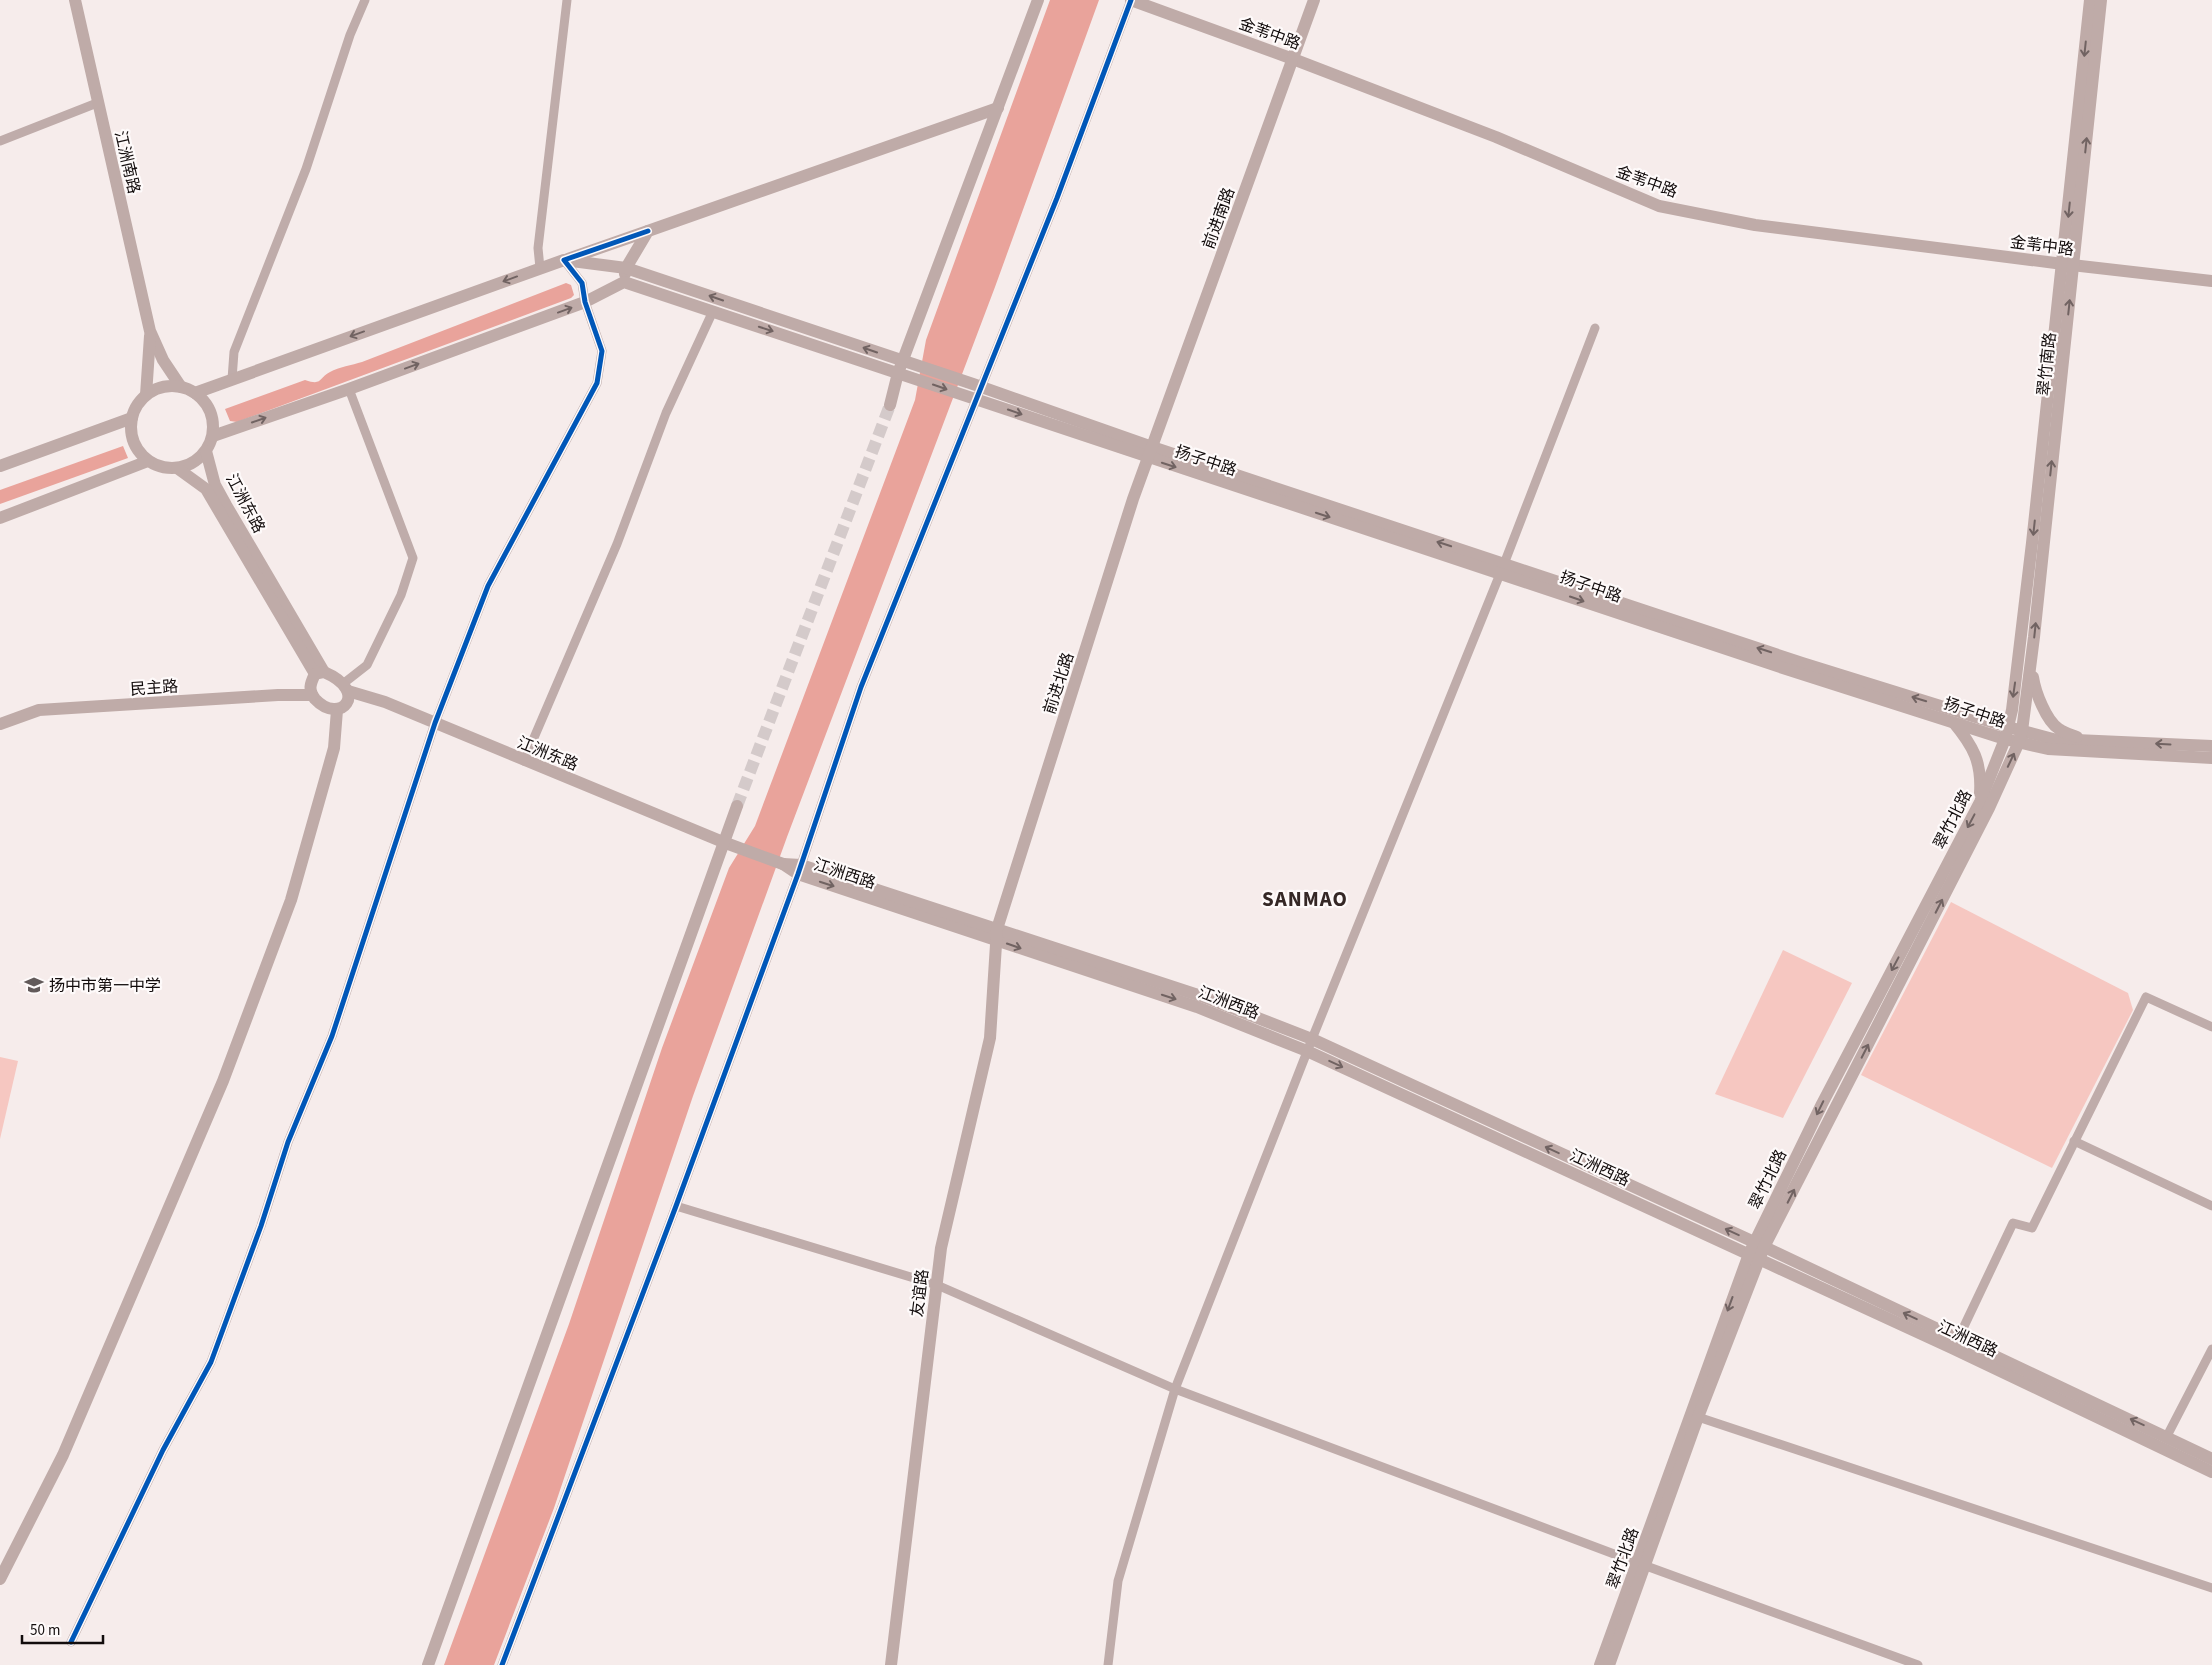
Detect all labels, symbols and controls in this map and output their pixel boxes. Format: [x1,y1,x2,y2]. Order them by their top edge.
street label: 金苇中路 [1236,13,1303,55]
one-way arrow [2080,40,2090,56]
street label: 江洲南路 [109,129,145,196]
one-way arrow [2081,138,2091,154]
street label: 金苇中路 [1613,161,1680,203]
street label: 前进南路 [1198,185,1240,252]
one-way arrow [2064,202,2074,218]
street label: 金苇中路 [2009,231,2075,261]
one-way arrow [502,275,518,284]
one-way arrow [708,293,724,302]
one-way arrow [2064,299,2074,315]
one-way arrow [556,305,572,314]
one-way arrow [757,324,773,334]
one-way arrow [349,330,365,339]
street label: 翠竹南路 [2033,331,2061,397]
one-way arrow [862,345,878,354]
one-way arrow [404,361,419,370]
one-way arrow [932,383,948,392]
one-way arrow [1007,408,1022,417]
one-way arrow [251,415,266,424]
street label: 扬子中路 [1172,441,1240,481]
one-way arrow [1161,460,1177,470]
one-way arrow [2047,461,2056,477]
street label: 江洲东路 [220,470,270,537]
one-way arrow [1315,511,1331,520]
one-way arrow [2029,520,2039,536]
one-way arrow [1437,539,1452,548]
street label: 扬子中路 [1557,566,1625,608]
one-way arrow [1569,595,1585,604]
one-way arrow [2030,622,2040,638]
one-way arrow [1756,645,1772,655]
street label: 前进北路 [1039,649,1079,717]
street label: 民主路 [129,675,179,701]
one-way arrow [2009,681,2019,697]
street label: 扬子中路 [1941,693,2009,733]
one-way arrow [1912,694,1928,704]
street label: 江洲东路 [514,732,581,776]
one-way arrow [2156,739,2172,749]
one-way arrow [2006,753,2016,768]
street label: 翠竹北路 [1929,786,1977,853]
one-way arrow [1965,813,1975,827]
street label: 江洲西路 [811,854,879,894]
one-way arrow [819,880,834,889]
district label: SANMAO [1262,884,1348,914]
one-way arrow [1935,899,1944,914]
one-way arrow [1006,942,1022,951]
one-way arrow [1890,957,1900,972]
school or university icon: 扬中市第一中学 [23,974,45,996]
place label: 扬中市第一中学 [49,975,161,997]
street label: 江洲西路 [1195,981,1262,1025]
one-way arrow [1160,993,1176,1003]
one-way arrow [1861,1044,1870,1059]
one-way arrow [1328,1059,1343,1069]
one-way arrow [1815,1101,1825,1116]
one-way arrow [1545,1144,1560,1154]
street label: 江洲西路 [1566,1144,1633,1191]
street label: 翠竹北路 [1744,1146,1792,1213]
one-way arrow [1786,1188,1796,1203]
one-way arrow [1725,1227,1740,1237]
street label: 友谊路 [906,1268,934,1318]
one-way arrow [1725,1296,1734,1311]
one-way arrow [1903,1311,1918,1321]
street label: 江洲西路 [1934,1315,2001,1362]
one-way arrow [2130,1417,2145,1426]
street label: 翠竹北路 [1602,1525,1644,1592]
scale bar [22,1612,104,1644]
text: 50 m [30,1620,60,1641]

